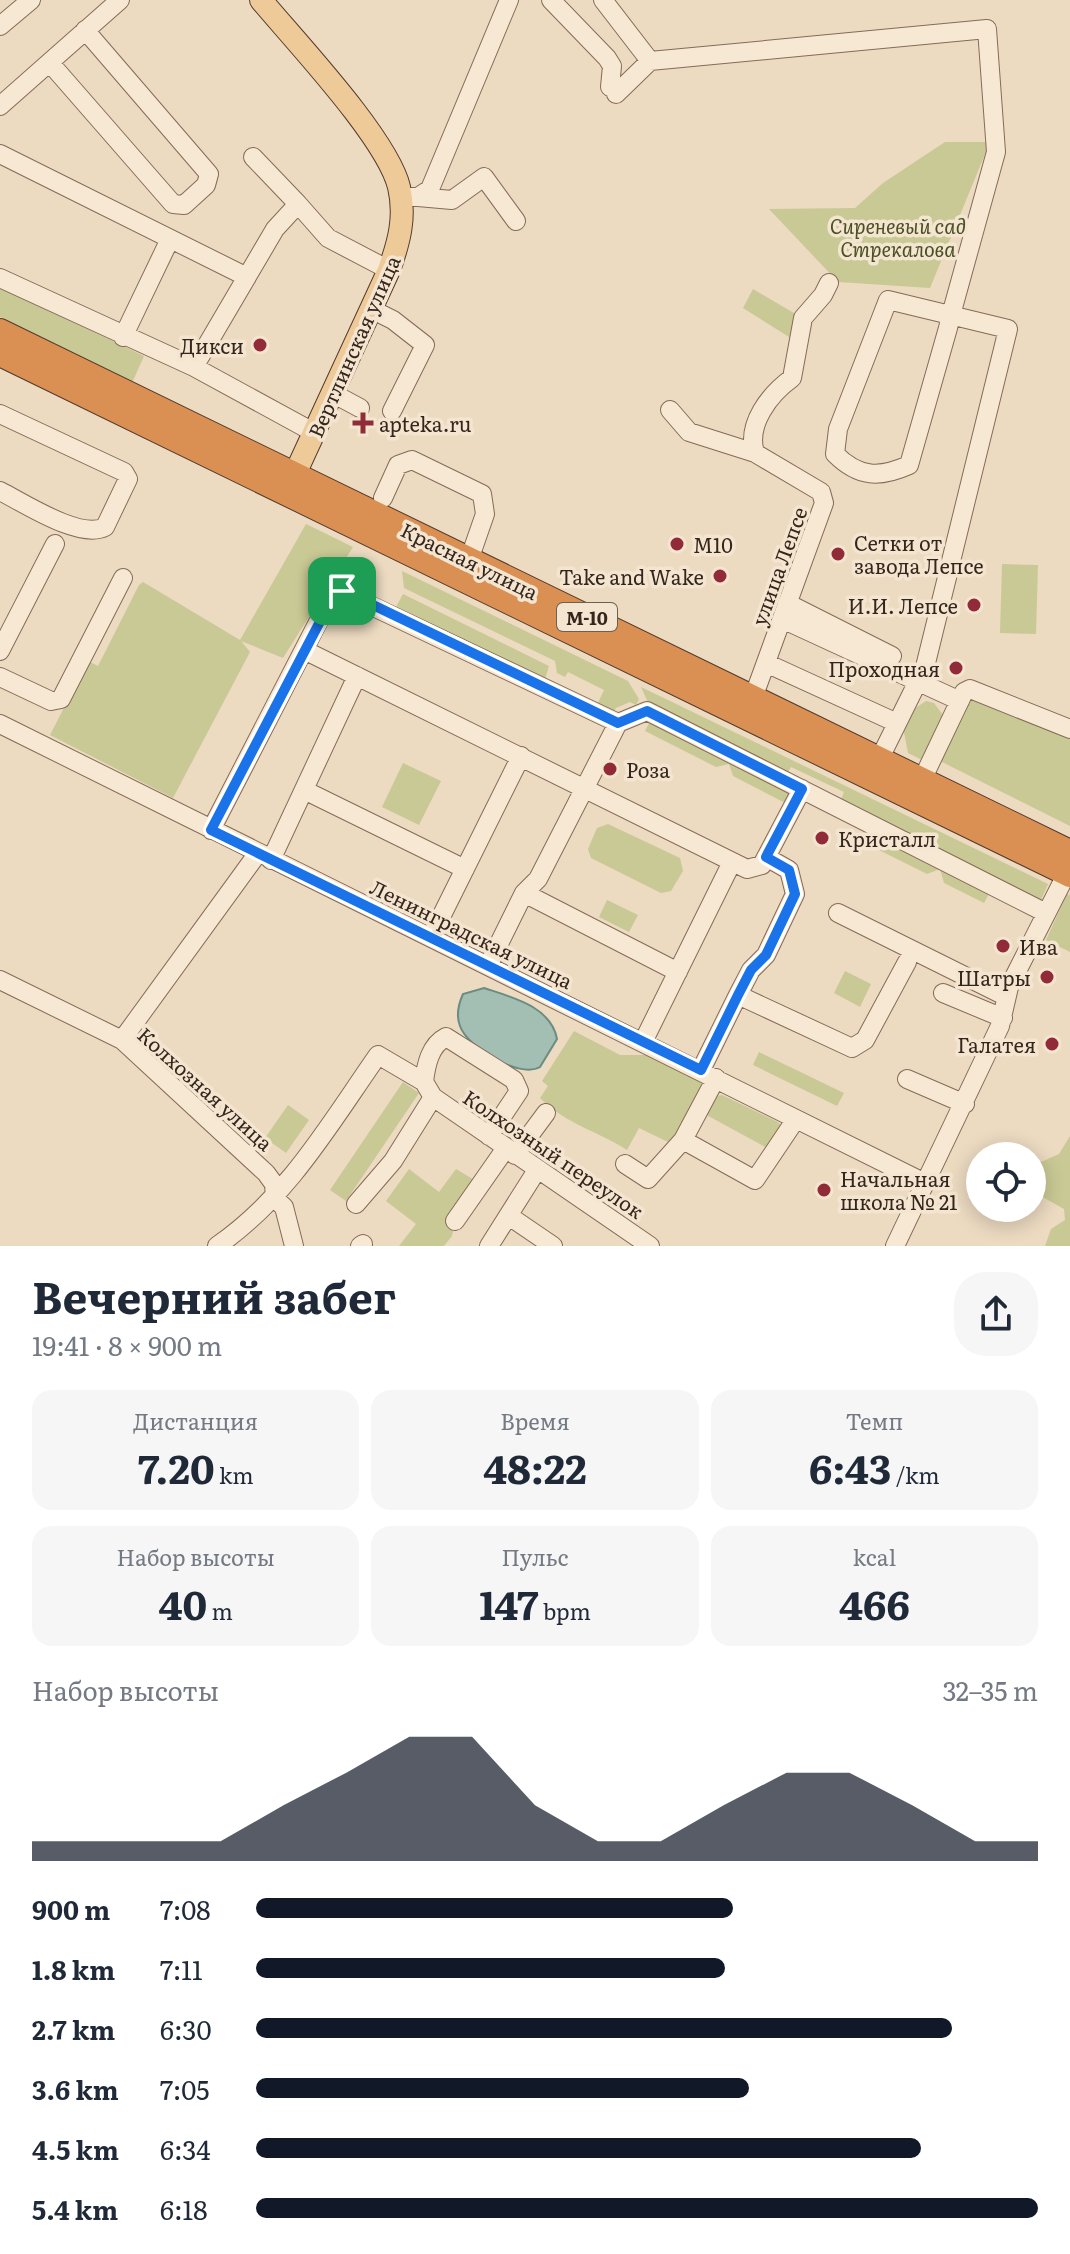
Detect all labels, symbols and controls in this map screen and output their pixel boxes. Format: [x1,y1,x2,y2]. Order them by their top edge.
park label: Сиреневый сад Стрекалова [830,210,966,263]
street label: Вертлинская улица [299,250,407,442]
place label: Дикси [181,330,244,360]
marker: Дикси [251,336,269,354]
place label: apteka.ru [379,408,472,438]
marker: apteka.ru [354,414,372,432]
street label: улица Лепсе [743,502,813,630]
street label: Красная улица [396,514,544,606]
place label: Сетки от завода Лепсе [854,527,984,580]
place label: М10 [693,529,733,559]
marker: М10 [668,535,686,553]
marker: Сетки от завода Лепсе [829,545,847,563]
pin [308,557,376,625]
place label: Take and Wake [559,561,704,591]
marker: Take and Wake [711,567,729,585]
icon: arrive [320,569,364,613]
place label: И.И. Лепсе [848,590,958,620]
marker: И.И. Лепсе [965,596,983,614]
road number: М-10 [557,603,617,631]
place label: Проходная [828,653,940,683]
marker: Проходная [947,659,965,677]
place label: Роза [626,754,670,784]
marker: Роза [601,760,619,778]
place label: Кристалл [838,823,936,853]
marker: Кристалл [813,829,831,847]
street label: Ленинградская улица [366,871,579,995]
place label: Ива [1019,931,1058,961]
marker: Ива [994,937,1012,955]
place label: Шатры [957,962,1031,992]
marker: Шатры [1038,968,1056,986]
street label: Колхозная улица [132,1019,280,1157]
place label: Галатея [957,1029,1036,1059]
marker: Галатея [1043,1035,1061,1053]
street label: Колхозный переулок [458,1081,650,1225]
map controls [966,1142,1046,1222]
button: locate [966,1142,1046,1222]
place label: Начальная школа № 21 [840,1163,957,1216]
marker: Начальная школа № 21 [815,1181,833,1199]
text: Вечерний забег [32,1262,396,1328]
button: share [954,1272,1038,1356]
text: 19:41 · 8 × 900 m [32,1325,222,1364]
text: Дистанция [133,1404,258,1437]
text: Время [500,1404,570,1437]
text: Темп [845,1404,903,1437]
text: 7.20 [138,1437,215,1496]
text: 48:22 [483,1437,587,1496]
text: 6:43 [809,1437,891,1496]
text: km [215,1458,254,1491]
text: /km [891,1458,940,1491]
text: Набор высоты [117,1540,275,1573]
text: Пульс [501,1540,569,1573]
text: kcal [853,1540,896,1573]
text: 40 [158,1573,207,1632]
text: 147 [479,1573,539,1632]
text: 466 [839,1573,910,1632]
text: m [207,1594,233,1627]
text: bpm [539,1594,591,1627]
text: Набор высоты [32,1670,219,1709]
text: 32–35 m [942,1670,1038,1709]
text: 900 m [32,1889,110,1928]
text: 7:08 [160,1889,211,1928]
text: 1.8 km [32,1949,115,1988]
text: 7:11 [160,1949,202,1988]
text: 2.7 km [32,2009,115,2048]
text: 6:30 [160,2009,211,2048]
text: 3.6 km [32,2069,119,2108]
text: 7:05 [160,2069,210,2108]
text: 4.5 km [32,2129,119,2168]
text: 6:34 [160,2129,211,2168]
text: 5.4 km [32,2189,118,2228]
text: 6:18 [160,2189,208,2228]

